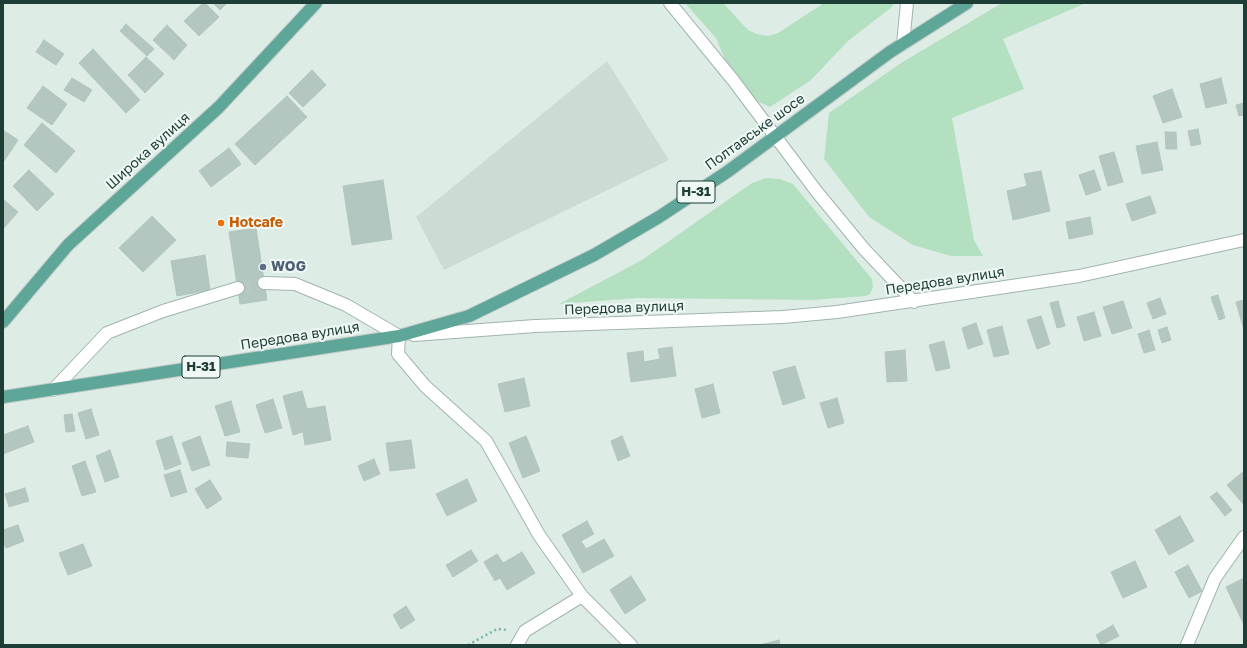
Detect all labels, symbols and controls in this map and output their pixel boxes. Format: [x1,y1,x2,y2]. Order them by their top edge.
street label: Полтавське шосе [702,90,808,174]
street label: Широка вулиця [103,109,193,193]
road number: Н-31 [677,181,715,203]
place label: Hotcafe [229,215,283,231]
marker: Hotcafe [216,218,226,228]
place label: WOG [271,259,306,275]
marker: WOG [258,262,268,272]
street label: Передова вулиця [884,263,1006,299]
street label: Передова вулиця [564,298,684,318]
street label: Передова вулиця [239,318,361,354]
road number: Н-31 [182,356,220,378]

